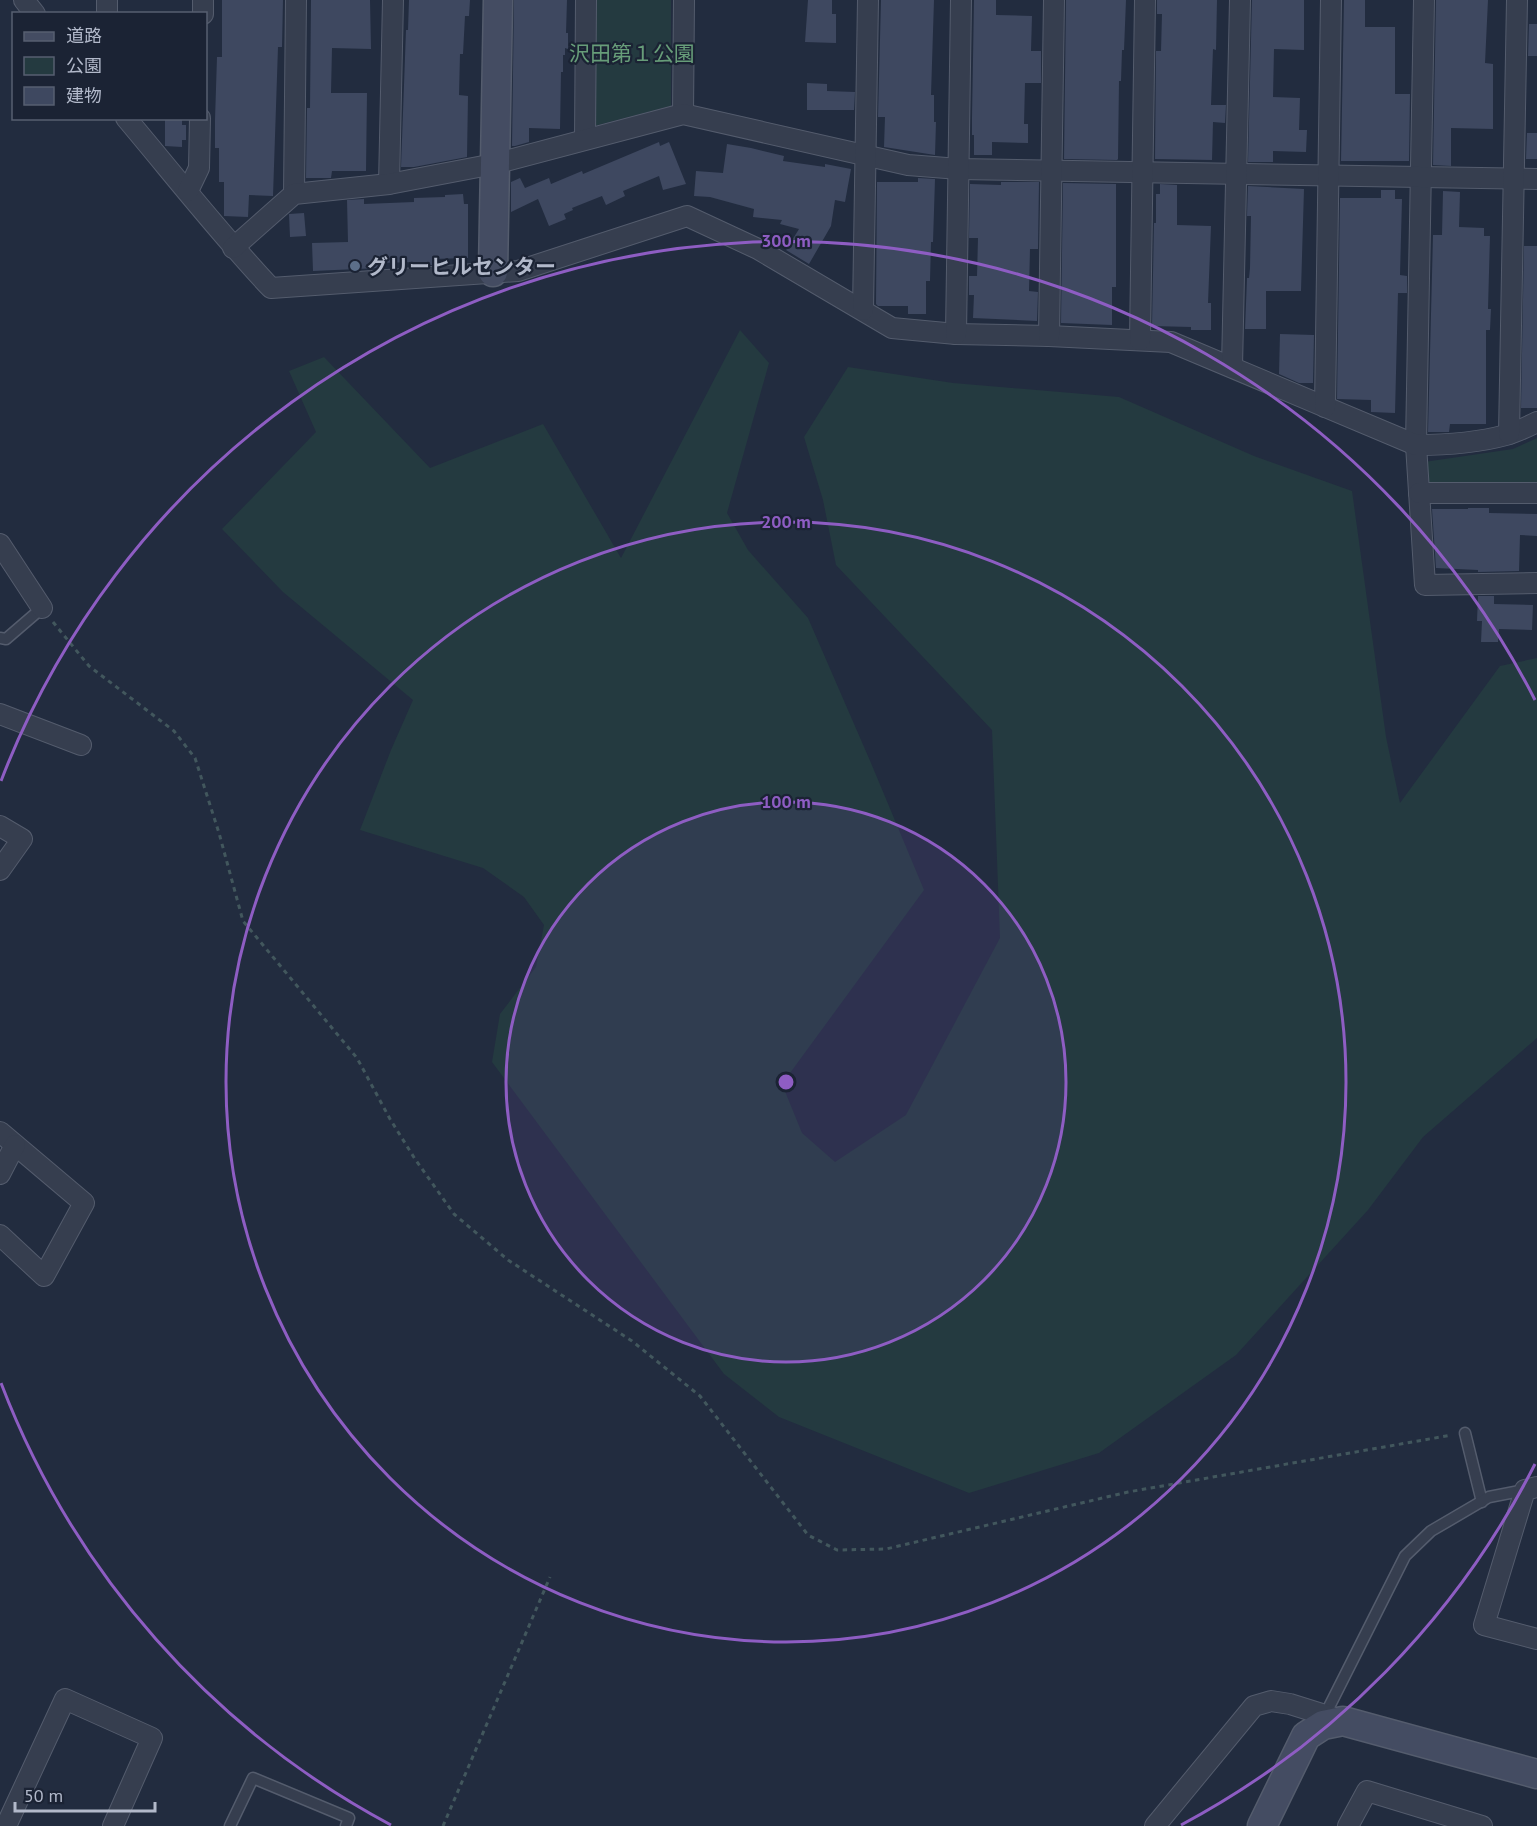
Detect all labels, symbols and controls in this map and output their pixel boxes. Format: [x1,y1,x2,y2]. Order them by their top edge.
legend [12,12,207,120]
text: 道路 [66,24,102,47]
park label: 沢田第１公園 [569,40,695,67]
text: 公園 [66,54,102,77]
text: 建物 [66,84,102,107]
text: 300 m [761,229,811,252]
place label: グリーヒルセンター [367,253,556,280]
marker: グリーヒルセンター [348,259,362,273]
text: 200 m [761,510,811,533]
text: 100 m [761,790,811,813]
centre of rings [776,1072,796,1092]
scale bar [15,1775,154,1813]
text: 50 m [24,1784,63,1807]

